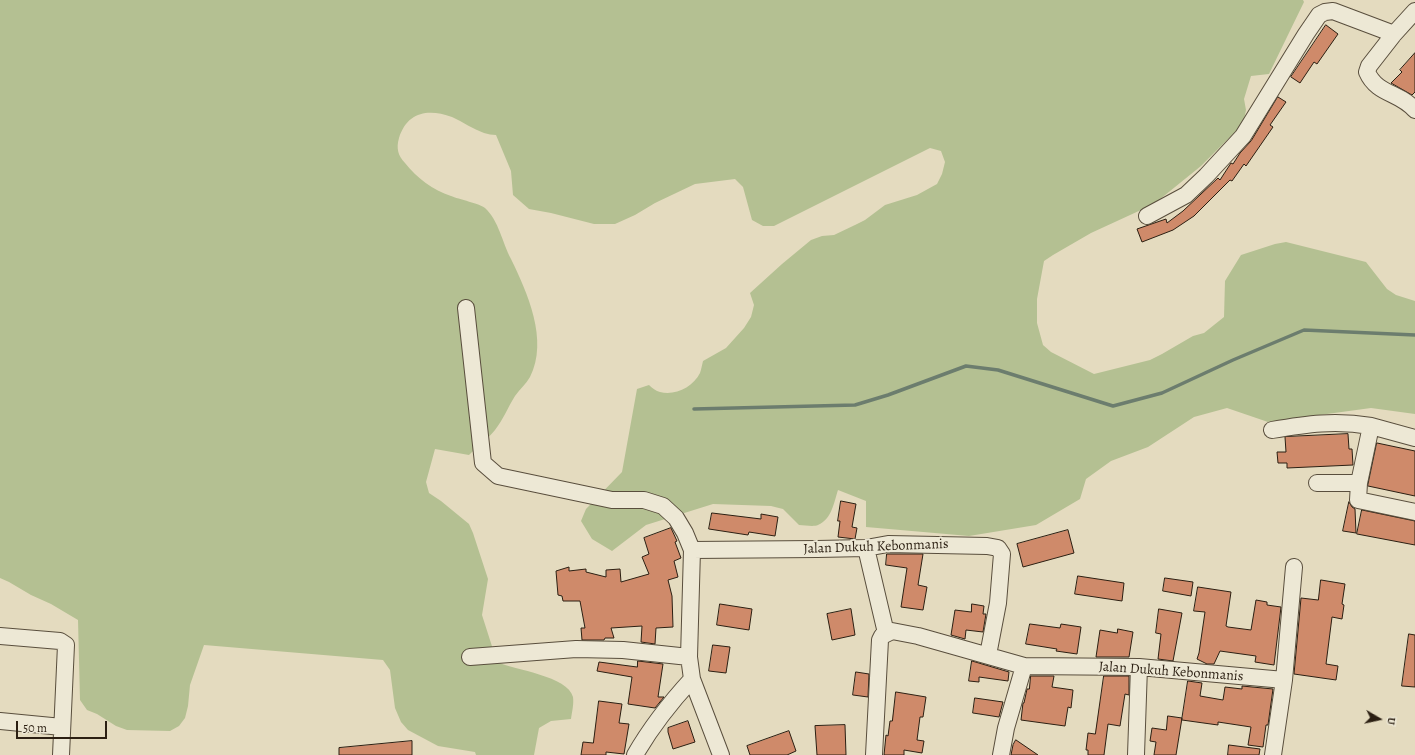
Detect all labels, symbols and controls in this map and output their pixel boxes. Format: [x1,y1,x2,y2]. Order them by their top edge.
street label: Jalan Dukuh Kebonmanis [803,536,949,558]
street label: Jalan Dukuh Kebonmanis [1098,659,1244,685]
north arrow [1359,699,1399,739]
scale bar [18,713,109,739]
text: U [1383,716,1399,726]
text: 50 m [23,720,47,736]

